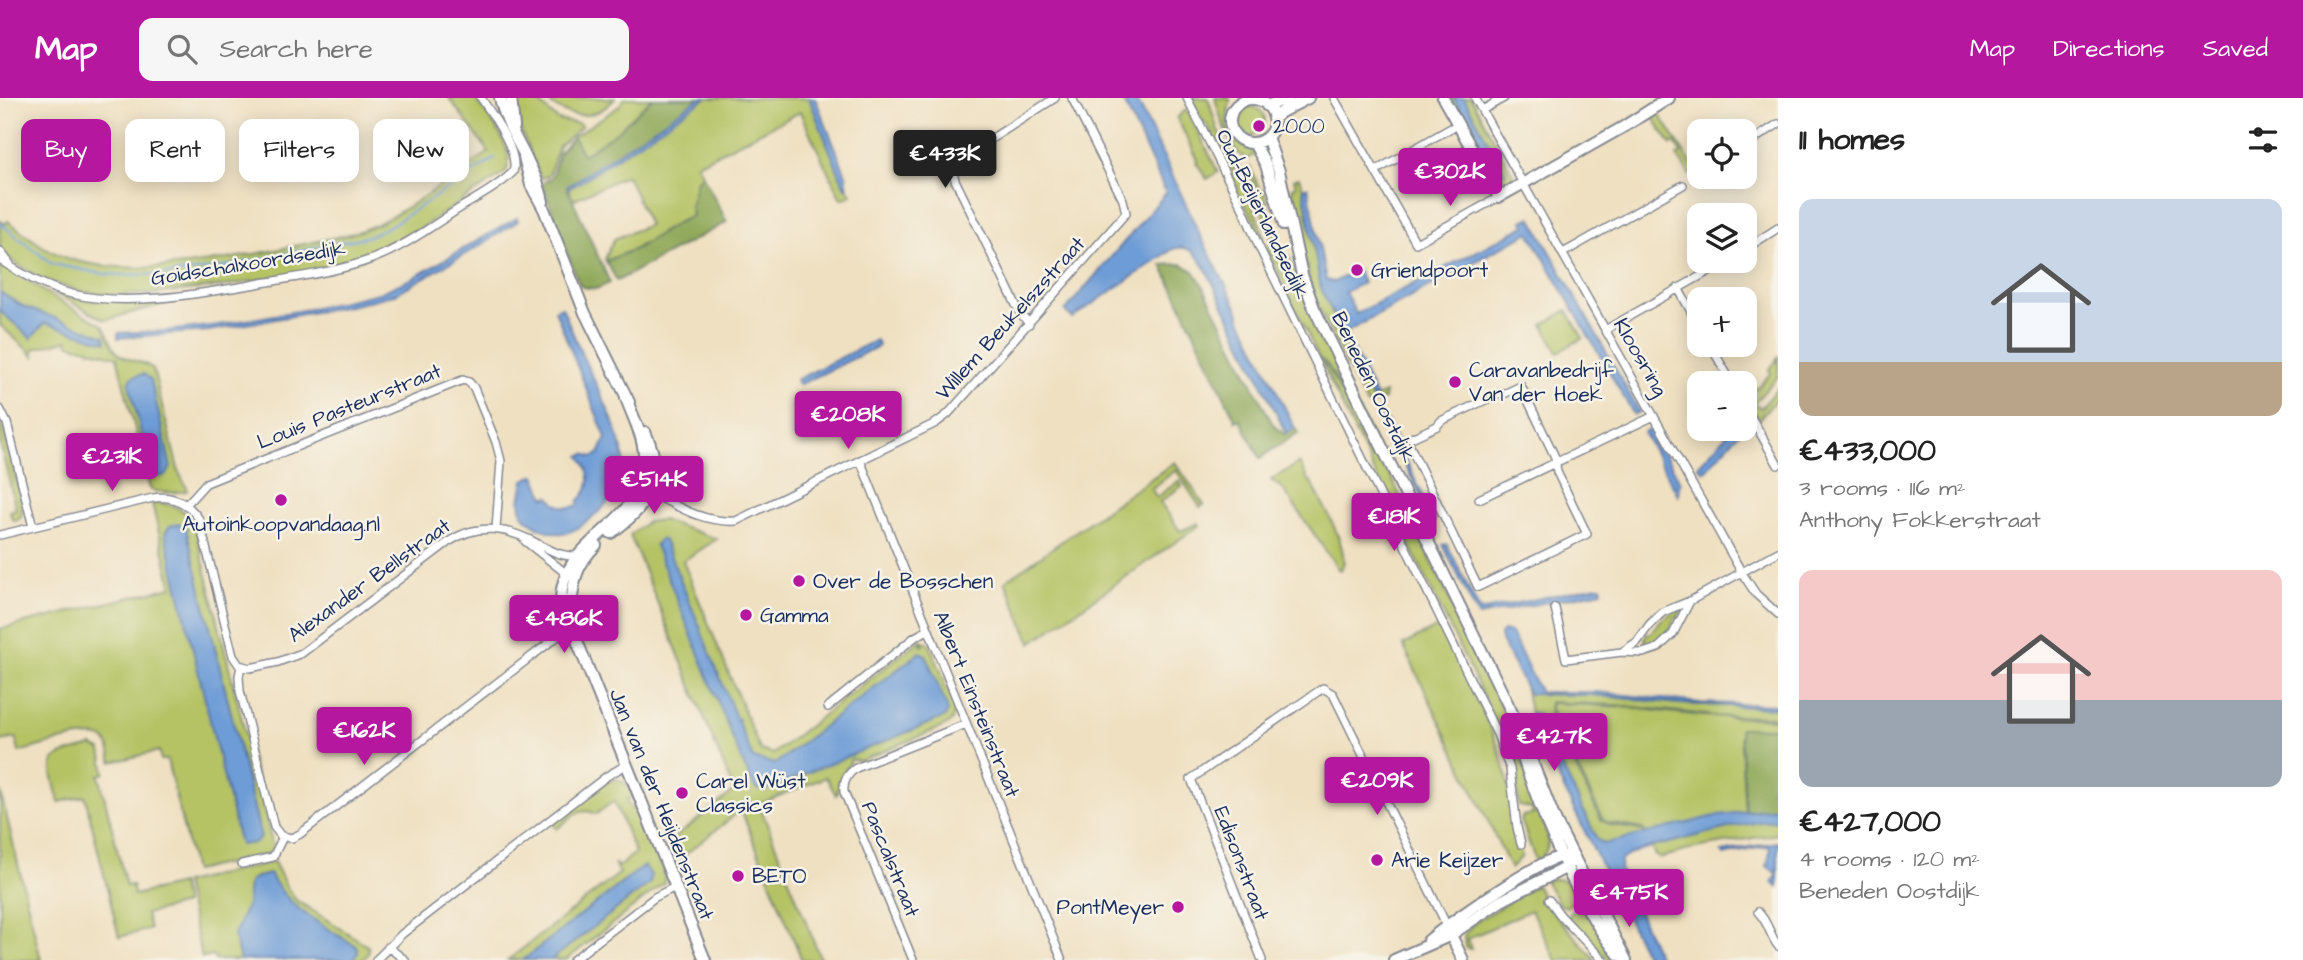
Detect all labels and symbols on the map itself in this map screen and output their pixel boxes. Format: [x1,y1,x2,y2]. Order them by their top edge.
place label: 2000 [1273,112,1325,141]
marker: 2000 [1251,118,1267,134]
street label: Oud-Beijerlandsedijk [1209,124,1316,304]
pin: €433K [896,130,994,190]
pin: €302K [1401,148,1499,208]
street label: Willem Beukelszstraat [929,230,1092,407]
street label: Goidschalxoordsedijk [149,234,348,293]
place label: Griendpoort [1371,256,1489,286]
marker: Griendpoort [1349,262,1365,278]
street label: Beneden Oostdijk [1324,307,1423,468]
street label: Kloosring [1605,313,1675,403]
street label: Louis Pasteurstraat [253,356,446,457]
place label: Caravanbedrijf Van der Hoek [1469,356,1614,409]
marker: Caravanbedrijf Van der Hoek [1447,374,1463,390]
pin: €208K [799,392,897,451]
pin: €231K [63,434,161,493]
pin: €514K [605,456,703,516]
marker: Autoinkoopvandaag.nl [273,492,289,508]
pin: €181K [1345,494,1443,553]
place label: Autoinkoopvandaag.nl [182,510,380,541]
street label: Alexander Bellstraat [282,511,457,649]
place label: Over de Bosschen [813,567,993,596]
marker: Over de Bosschen [791,573,807,589]
pin: €486K [515,596,613,655]
place label: Gamma [760,601,829,630]
street label: Albert Einsteinstraat [926,606,1027,802]
marker: Gamma [738,607,754,623]
street label: Jan van der Heijdenstraat [602,684,722,925]
pin: €162K [315,708,413,767]
pin: €427K [1505,714,1603,773]
pin: €209K [1328,758,1426,817]
place label: Carel Wüst Classics [696,767,806,820]
marker: Carel Wüst Classics [674,785,690,801]
street label: Pascalstraat [854,797,927,922]
street label: Edisonstraat [1207,802,1277,925]
place label: Arie Keijzer [1391,846,1504,875]
marker: Arie Keijzer [1369,852,1385,868]
place label: BETO [752,862,807,891]
marker: BETO [730,868,746,884]
pin: €475K [1580,870,1678,929]
place label: PontMeyer [1057,893,1164,924]
marker: PontMeyer [1170,899,1186,915]

